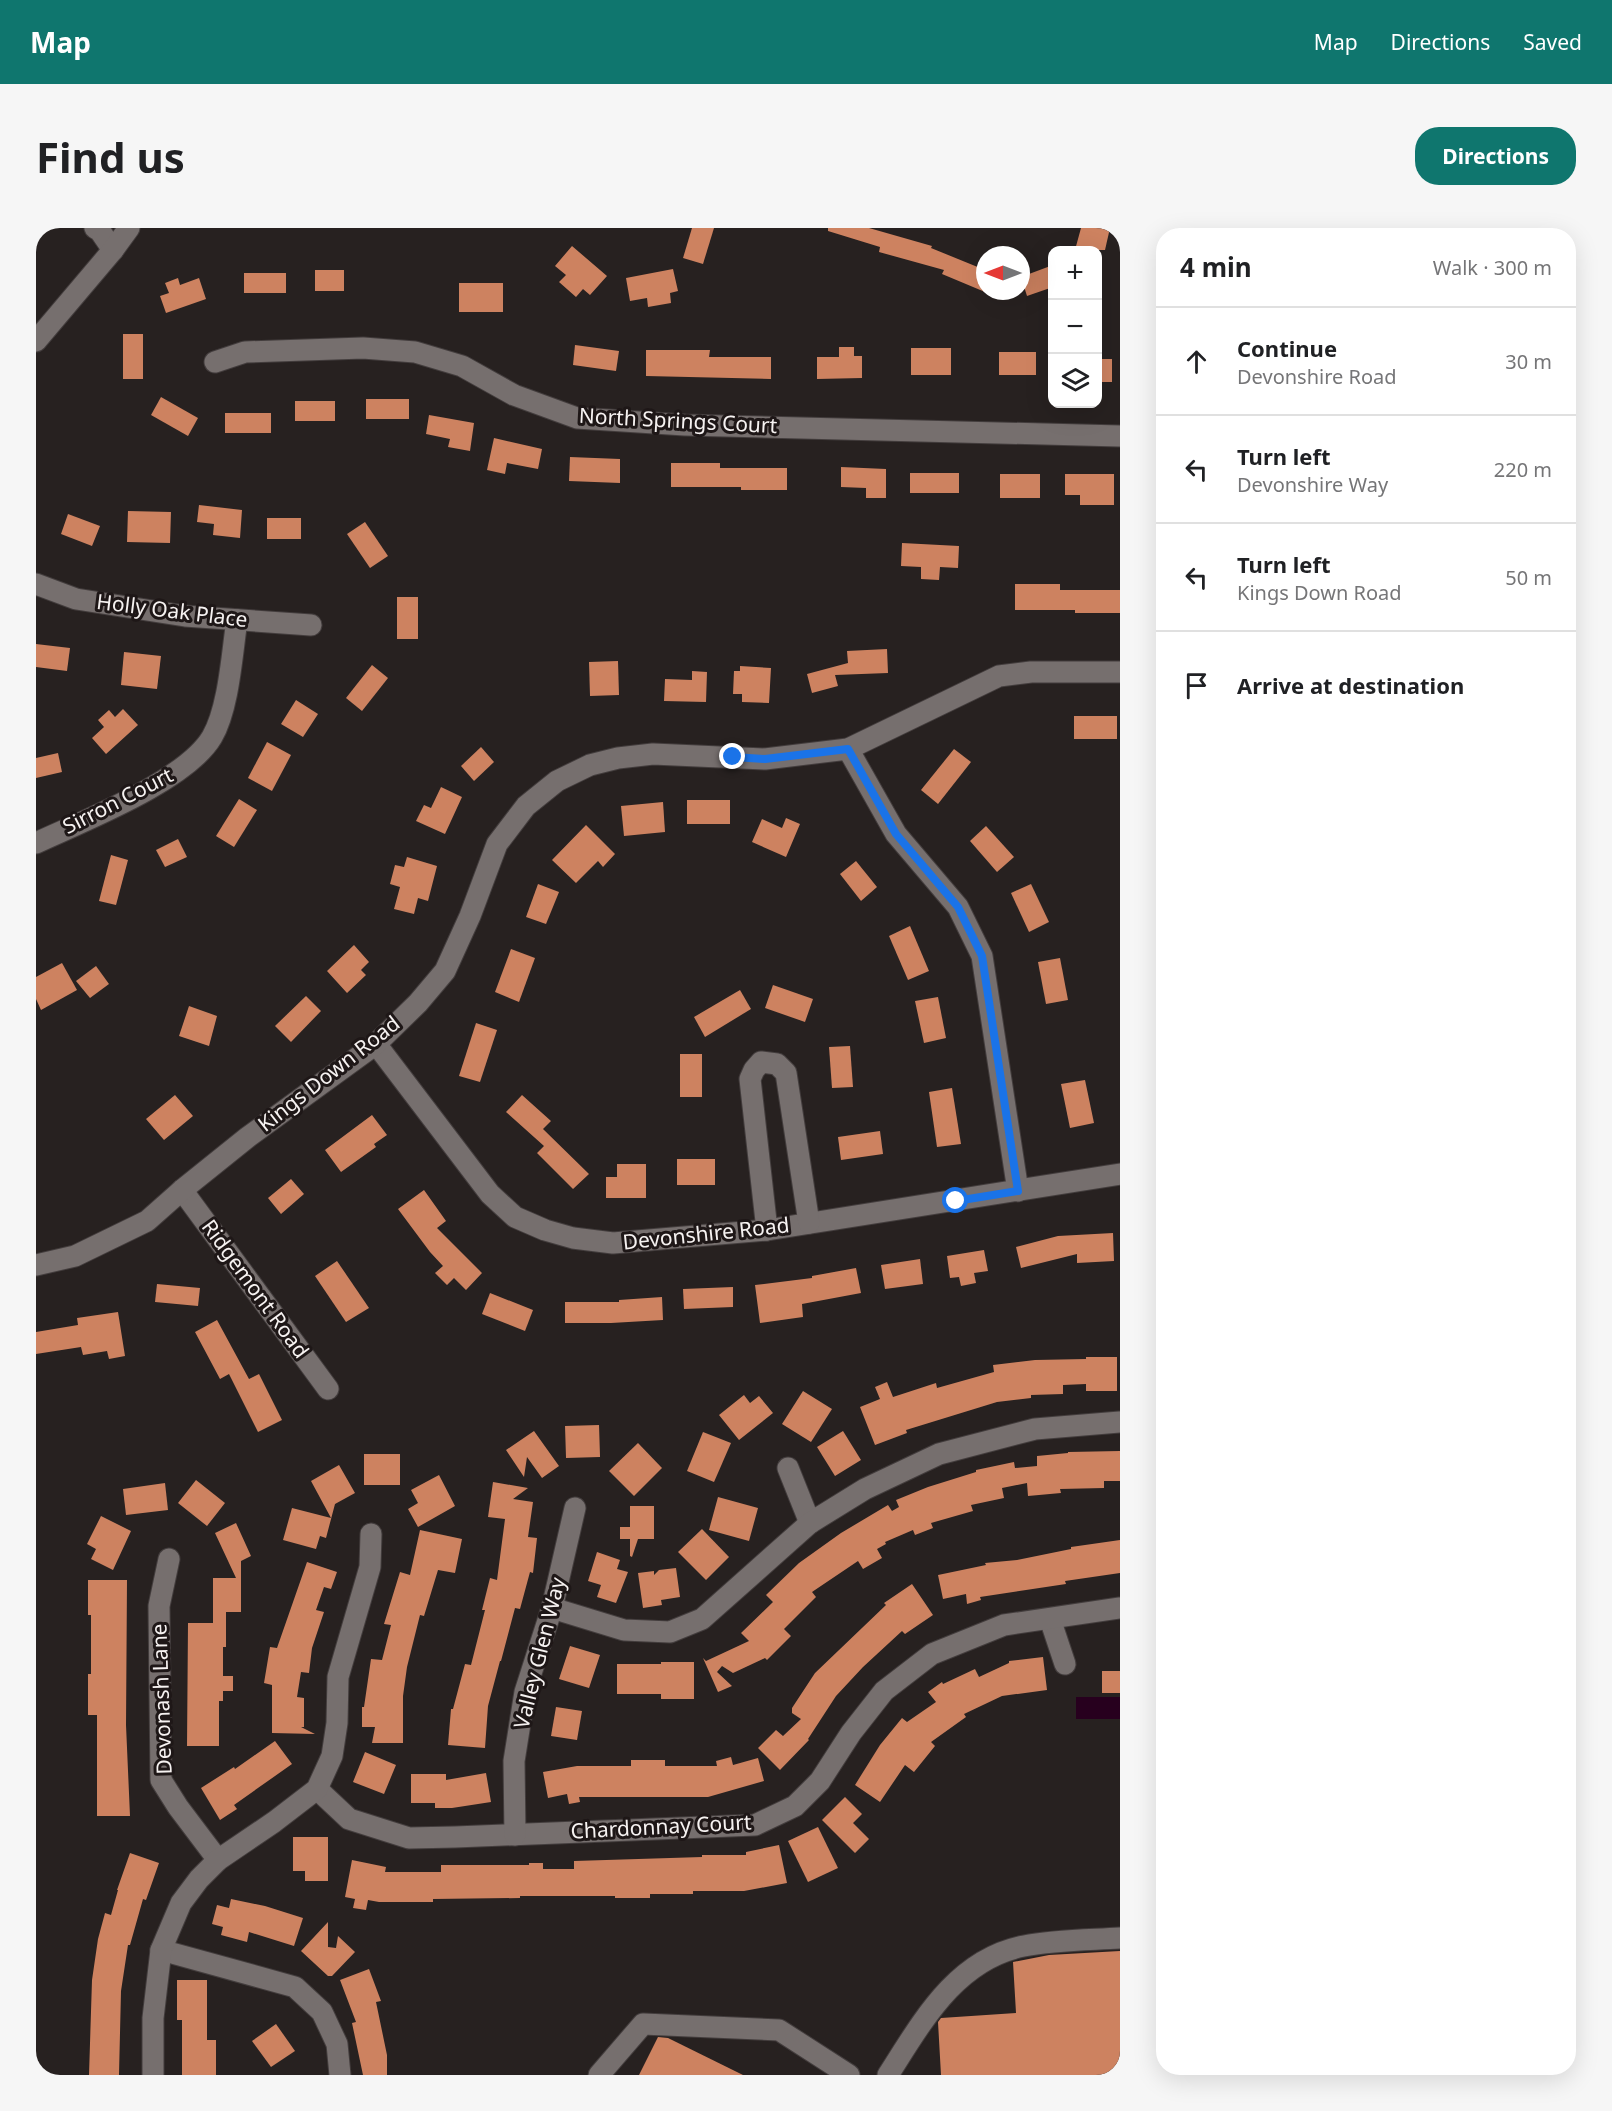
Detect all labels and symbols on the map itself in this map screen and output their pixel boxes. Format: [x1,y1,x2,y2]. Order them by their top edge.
north arrow [976,246,1030,300]
street label: North Springs Court [578,401,778,439]
street label: Holly Oak Place [95,587,249,633]
route end [719,743,745,769]
street label: Sirron Court [58,760,178,840]
street label: Kings Down Road [252,1009,405,1137]
route start [942,1187,968,1213]
street label: Devonshire Road [621,1210,791,1256]
street label: Ridgemont Road [196,1213,316,1363]
street label: Valley Glen Way [507,1574,571,1731]
street label: Devonash Lane [144,1623,178,1775]
street label: Chardonnay Court [570,1807,752,1845]

